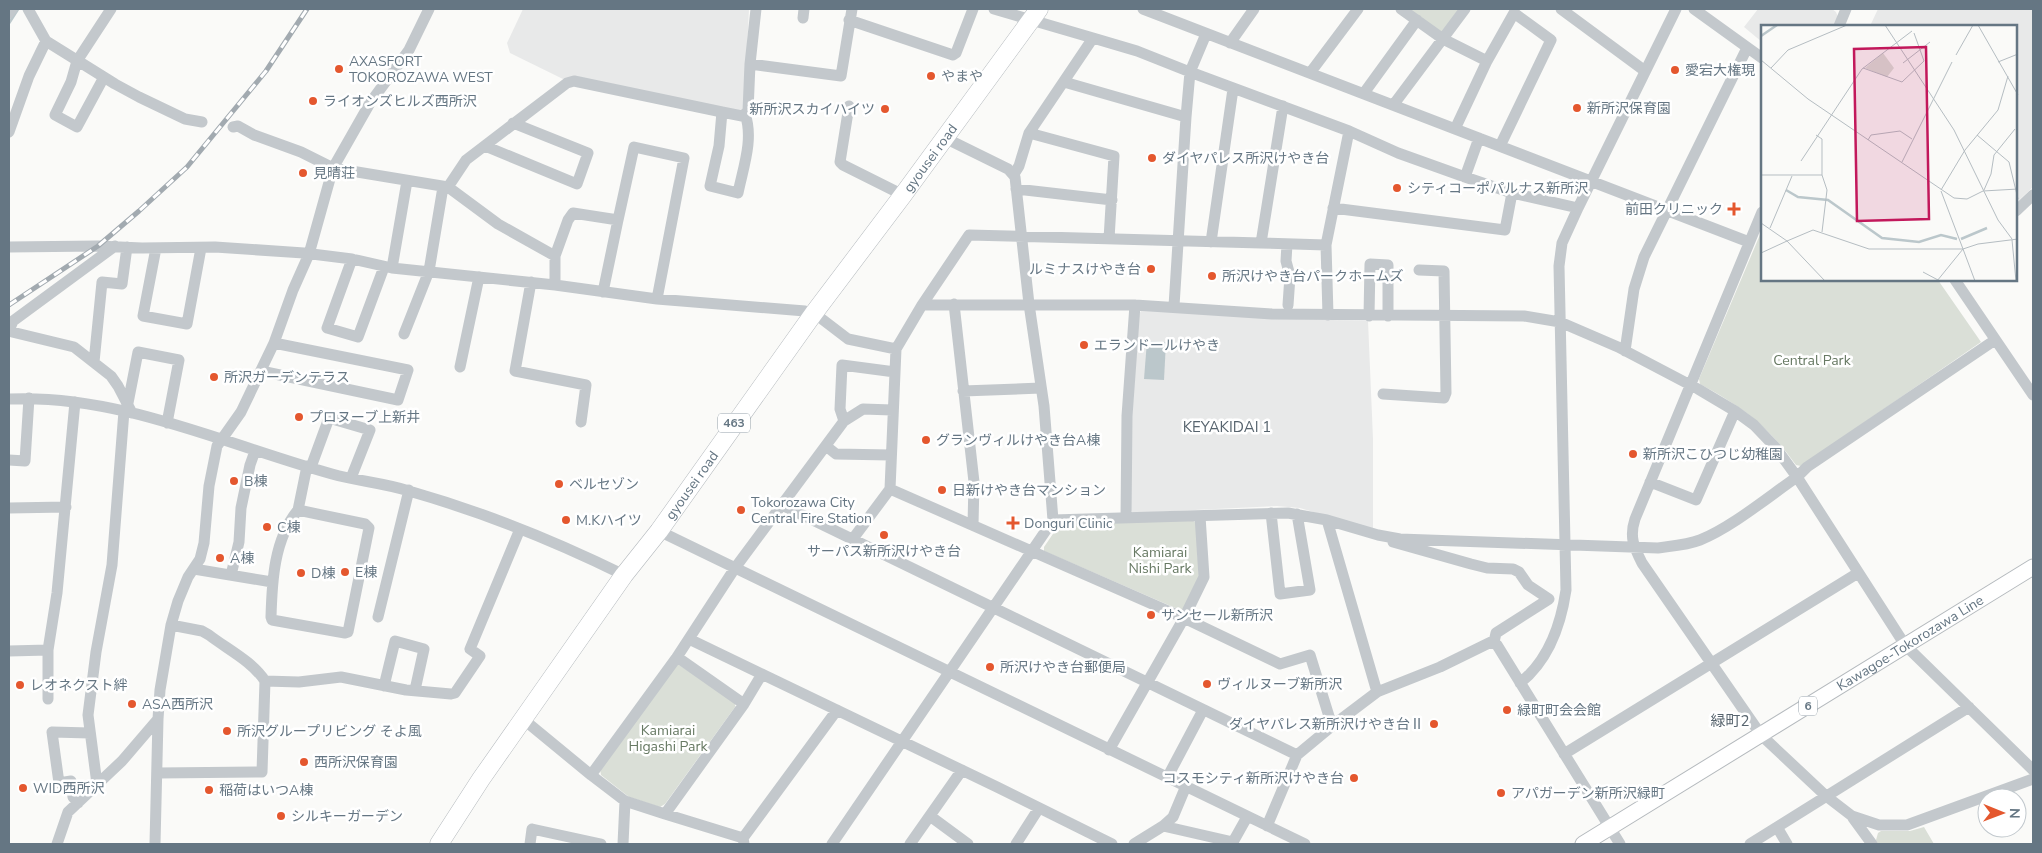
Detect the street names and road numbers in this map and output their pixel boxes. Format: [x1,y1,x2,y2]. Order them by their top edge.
street label: gyousei road [899,120,962,196]
road number: 463 [718,413,750,432]
street label: gyousei road [661,447,723,524]
street label: Kawagoe-Tokorozawa Line [1833,591,1987,696]
road number: 6 [1799,696,1817,716]

